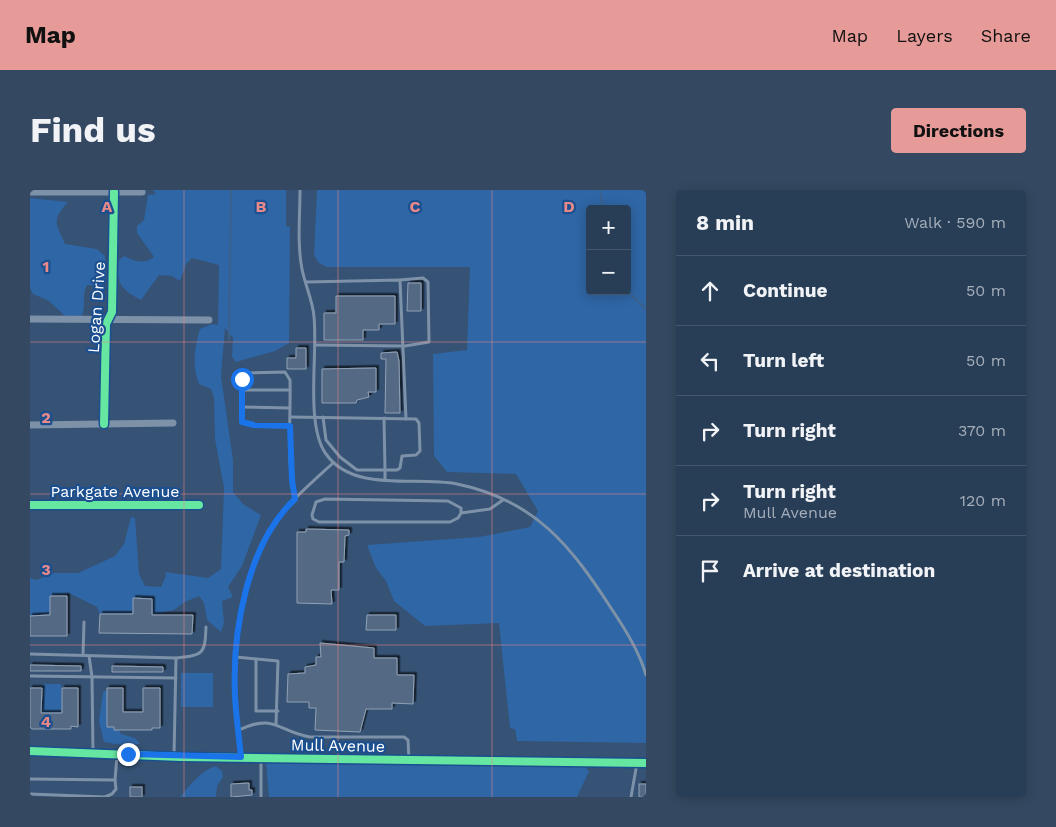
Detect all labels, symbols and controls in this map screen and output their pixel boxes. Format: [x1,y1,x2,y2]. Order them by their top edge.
text: Map [25,21,76,49]
text: Map [831,25,868,46]
text: Layers [896,25,953,46]
text: Share [981,25,1031,46]
button: Directions [891,108,1026,153]
text: Find us [30,109,156,151]
text: A [102,197,113,216]
text: B [256,197,267,216]
text: C [410,197,421,216]
text: D [563,197,575,216]
map controls [586,205,631,295]
button: + [586,205,631,250]
text: 8 min [696,210,754,235]
text: Walk · 590 m [904,213,1006,232]
button: − [586,250,631,295]
text: 1 [43,257,49,276]
street label: Logan Drive [84,261,109,353]
icon: ahead [696,277,724,305]
text: Continue [743,279,827,302]
text: 50 m [966,281,1006,300]
icon: left [696,347,724,375]
text: Turn left [743,349,824,372]
text: 50 m [966,351,1006,370]
route start [231,368,254,391]
text: 2 [41,408,51,427]
icon: right [696,417,724,445]
text: Turn right [743,419,836,442]
text: 370 m [958,421,1006,440]
text: Turn right [743,480,836,503]
street label: Parkgate Avenue [50,482,180,501]
icon: right [696,487,724,515]
text: 120 m [960,491,1006,510]
text: Mull Avenue [743,503,837,522]
icon: arrive [696,557,724,585]
text: Arrive at destination [743,559,935,582]
text: 3 [41,560,51,579]
text: 4 [41,712,51,731]
street label: Mull Avenue [291,735,385,756]
route end [117,743,140,766]

